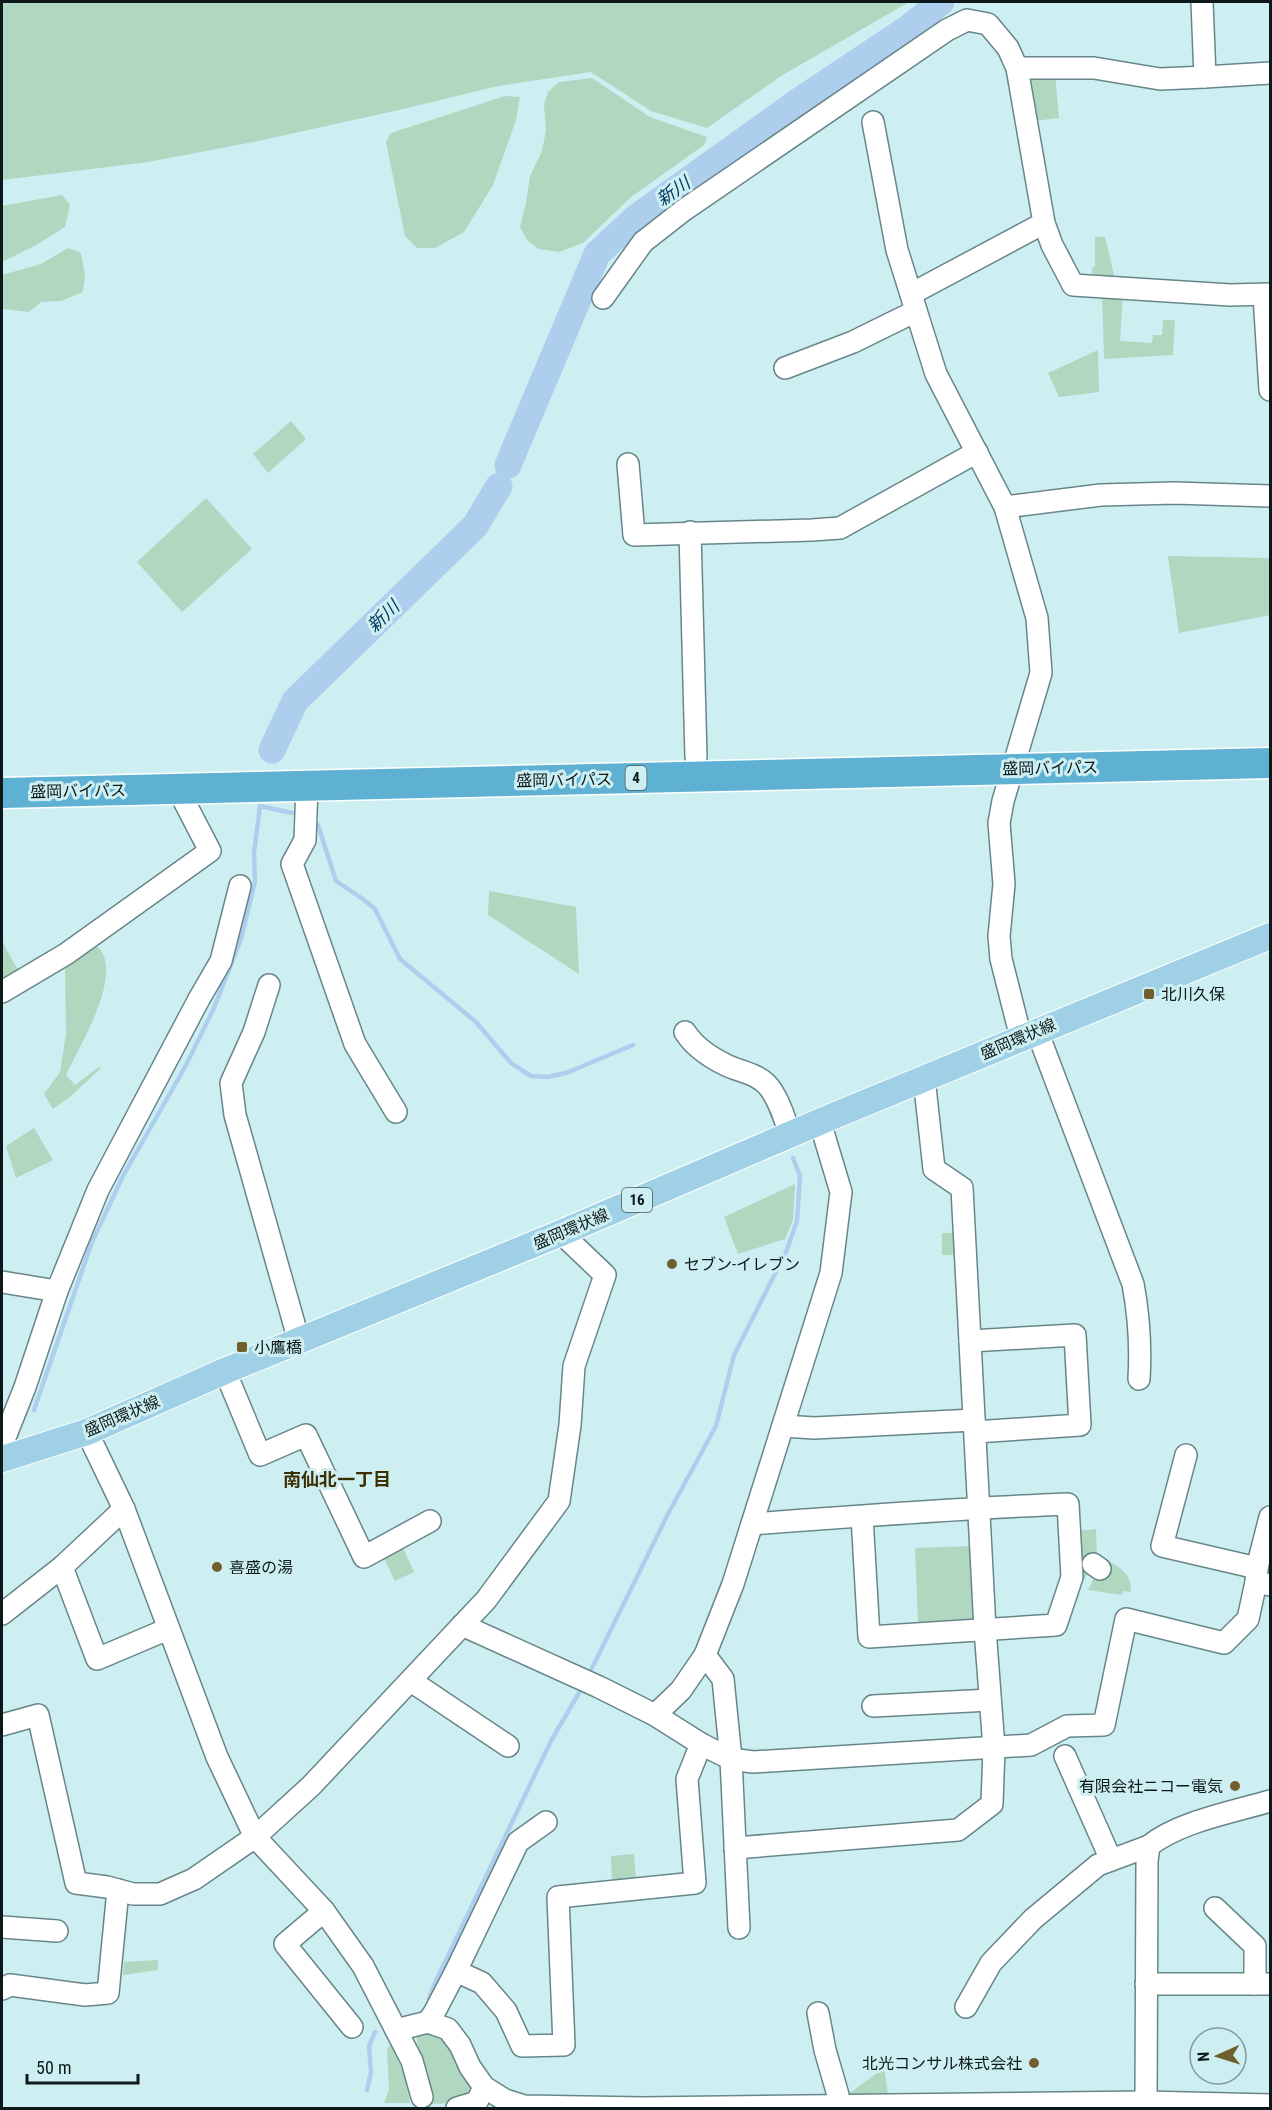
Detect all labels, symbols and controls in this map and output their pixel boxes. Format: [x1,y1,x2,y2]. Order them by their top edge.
water label: 新川 [652,171,695,210]
water label: 新川 [363,595,405,636]
street label: 盛岡バイパス [1002,758,1098,778]
road number: 4 [626,766,646,790]
street label: 盛岡バイパス [516,770,612,790]
street label: 盛岡バイパス [30,781,126,801]
place label: 北川久保 [1161,985,1225,1004]
marker: 北川久保 [1142,987,1156,1001]
street label: 盛岡環状線 [977,1015,1059,1063]
road number: 16 [622,1188,652,1212]
street label: 盛岡環状線 [530,1205,612,1253]
place label: セブン-イレブン [684,1255,800,1274]
marker: セブン-イレブン [665,1257,679,1271]
place label: 小鷹橋 [254,1338,302,1357]
marker: 小鷹橋 [235,1340,249,1354]
street label: 盛岡環状線 [81,1392,163,1440]
district label: 南仙北一丁目 [283,1469,391,1490]
place label: 喜盛の湯 [229,1558,293,1577]
marker: 喜盛の湯 [210,1560,224,1574]
place label: 有限会社ニコー電気 [1079,1777,1223,1796]
marker: 有限会社ニコー電気 [1228,1779,1242,1793]
north arrow [1188,2026,1248,2086]
scale bar [27,2047,138,2085]
text: N [1194,2051,1213,2062]
place label: 北光コンサル株式会社 [862,2054,1022,2073]
marker: 北光コンサル株式会社 [1027,2056,1041,2070]
text: 50 m [36,2057,71,2078]

